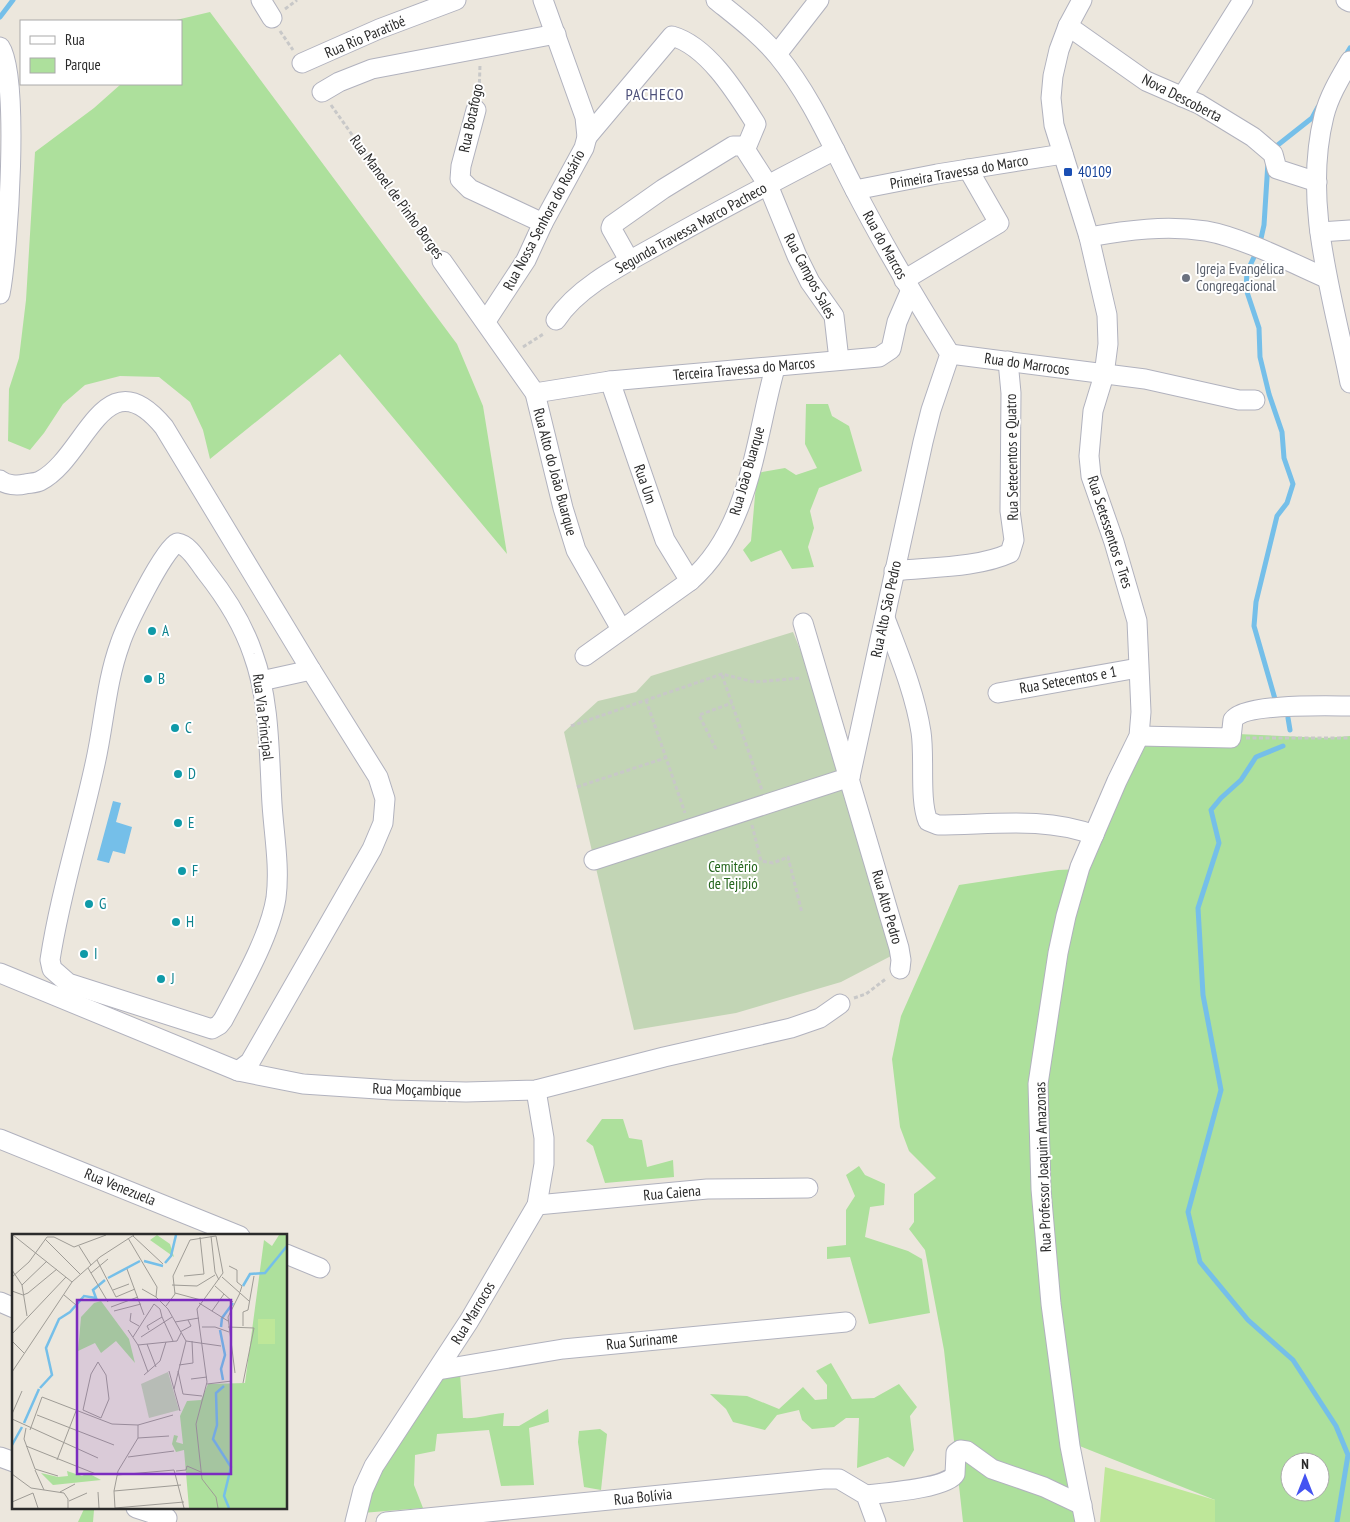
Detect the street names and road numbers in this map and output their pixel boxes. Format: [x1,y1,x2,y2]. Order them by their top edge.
street label: Rua Rio Paratibé [322,11,408,62]
street label: Nova Descoberta [1139,69,1225,126]
street label: Rua Botafogo [454,82,487,154]
street label: Rua Manoel de Pinho Borges [346,131,449,262]
street label: Rua Nossa Senhora do Rosário [498,146,589,293]
street label: Primeira Travessa do Marco [888,150,1030,193]
street label: Segunda Travessa Marco Pacheco [612,178,770,277]
street label: Rua do Marcos [859,207,912,282]
street label: Rua Campos Sales [780,230,841,322]
street label: Rua do Marrocos [983,348,1071,379]
street label: Terceira Travessa do Marcos [672,353,816,384]
street label: Rua Setecentos e Quatro [1001,393,1022,521]
street label: Rua Alto do João Buarque [529,406,582,538]
street label: Rua João Buarque [725,424,768,517]
street label: Rua Um [630,462,661,506]
street label: Rua Setessentos e Tres [1083,473,1138,590]
street label: Rua Alto São Pedro [866,559,905,659]
street label: Rua Setecentos e 1 [1018,662,1118,697]
street label: Rua Via Principal [249,673,278,762]
street label: Rua Alto Pedro [868,868,907,946]
street label: Rua Moçambique [372,1078,462,1101]
street label: Rua Professor Joaquim Amazonas [1030,1081,1055,1253]
street label: Rua Venezuela [82,1164,159,1209]
street label: Rua Caiena [642,1181,701,1204]
street label: Rua Marrocos [446,1278,499,1348]
street label: Rua Suriname [605,1327,679,1354]
street label: Rua Bolívia [613,1484,673,1509]

